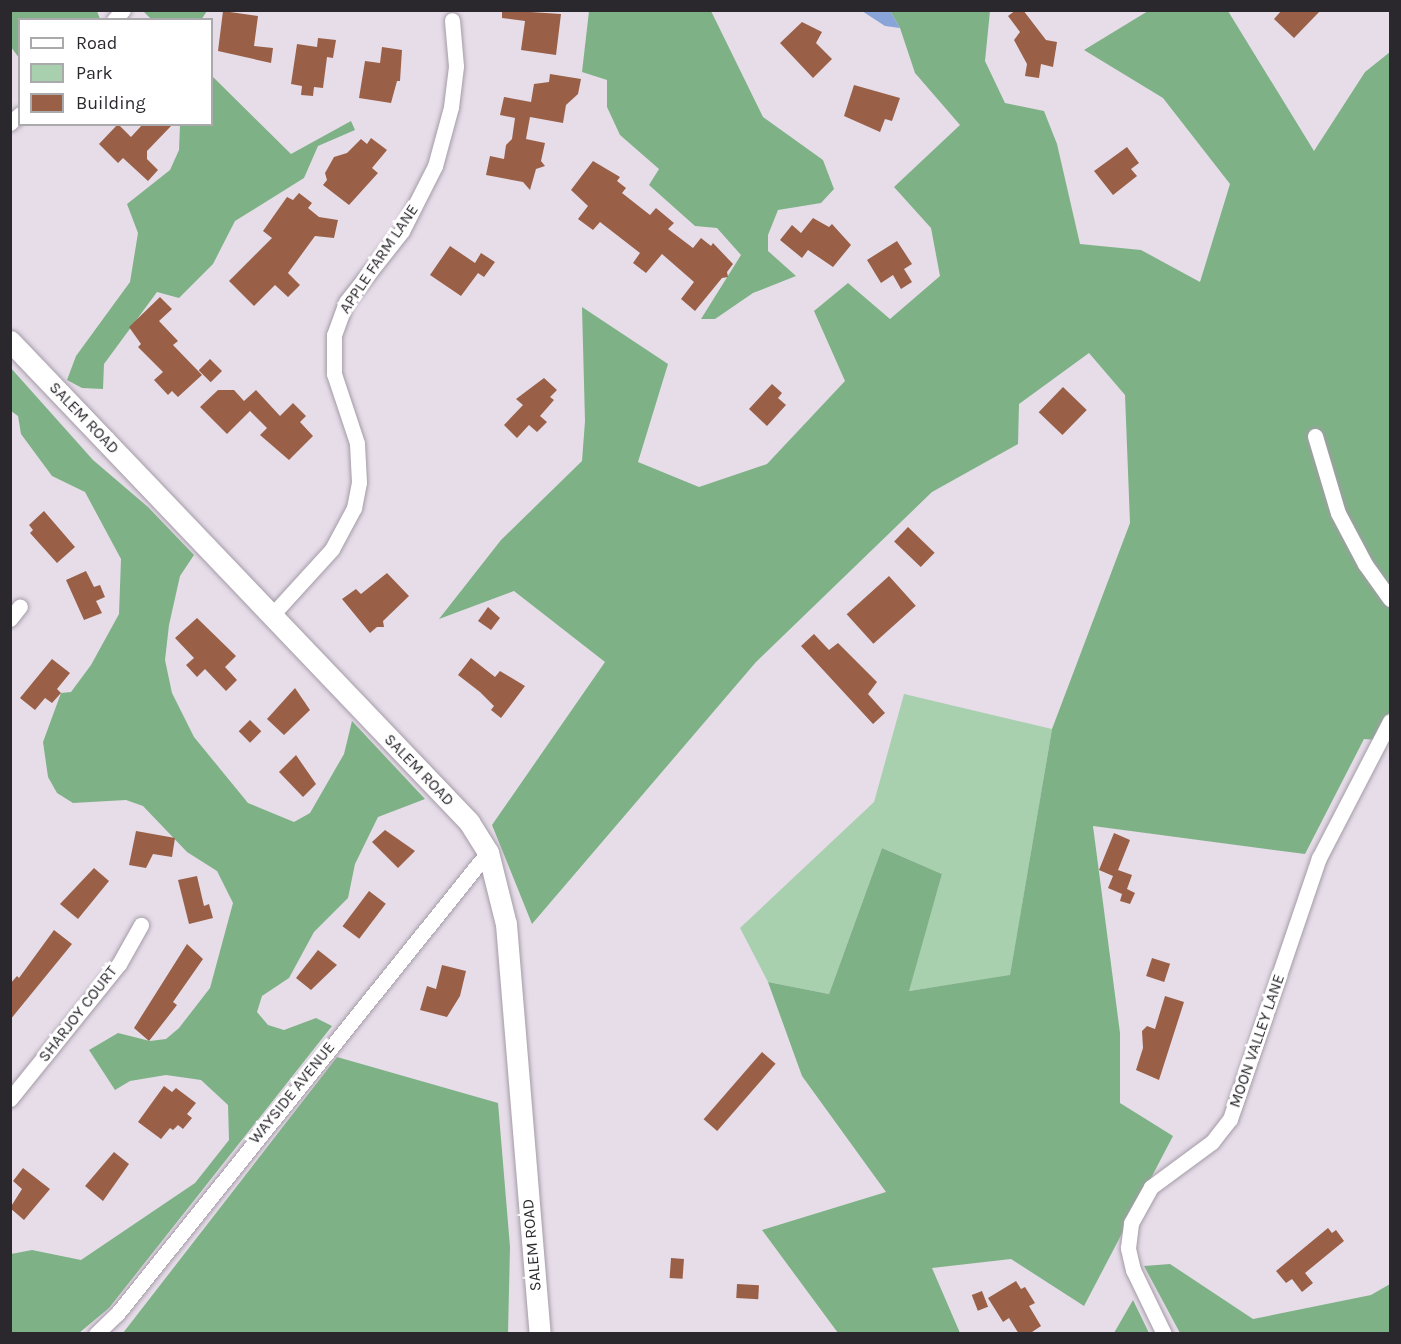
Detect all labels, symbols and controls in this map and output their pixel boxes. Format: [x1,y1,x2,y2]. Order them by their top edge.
legend [18,18,213,126]
text: Road [76,32,117,54]
text: Park [76,62,113,84]
text: Building [76,92,146,114]
street label: APPLE FARM LANE [335,201,423,317]
street label: SALEM ROAD [45,378,123,458]
street label: SALEM ROAD [380,730,458,810]
street label: SHARJOY COURT [34,962,122,1066]
street label: MOON VALLEY LANE [1225,972,1289,1110]
street label: WAYSIDE AVENUE [245,1038,339,1148]
street label: SALEM ROAD [518,1198,546,1292]

